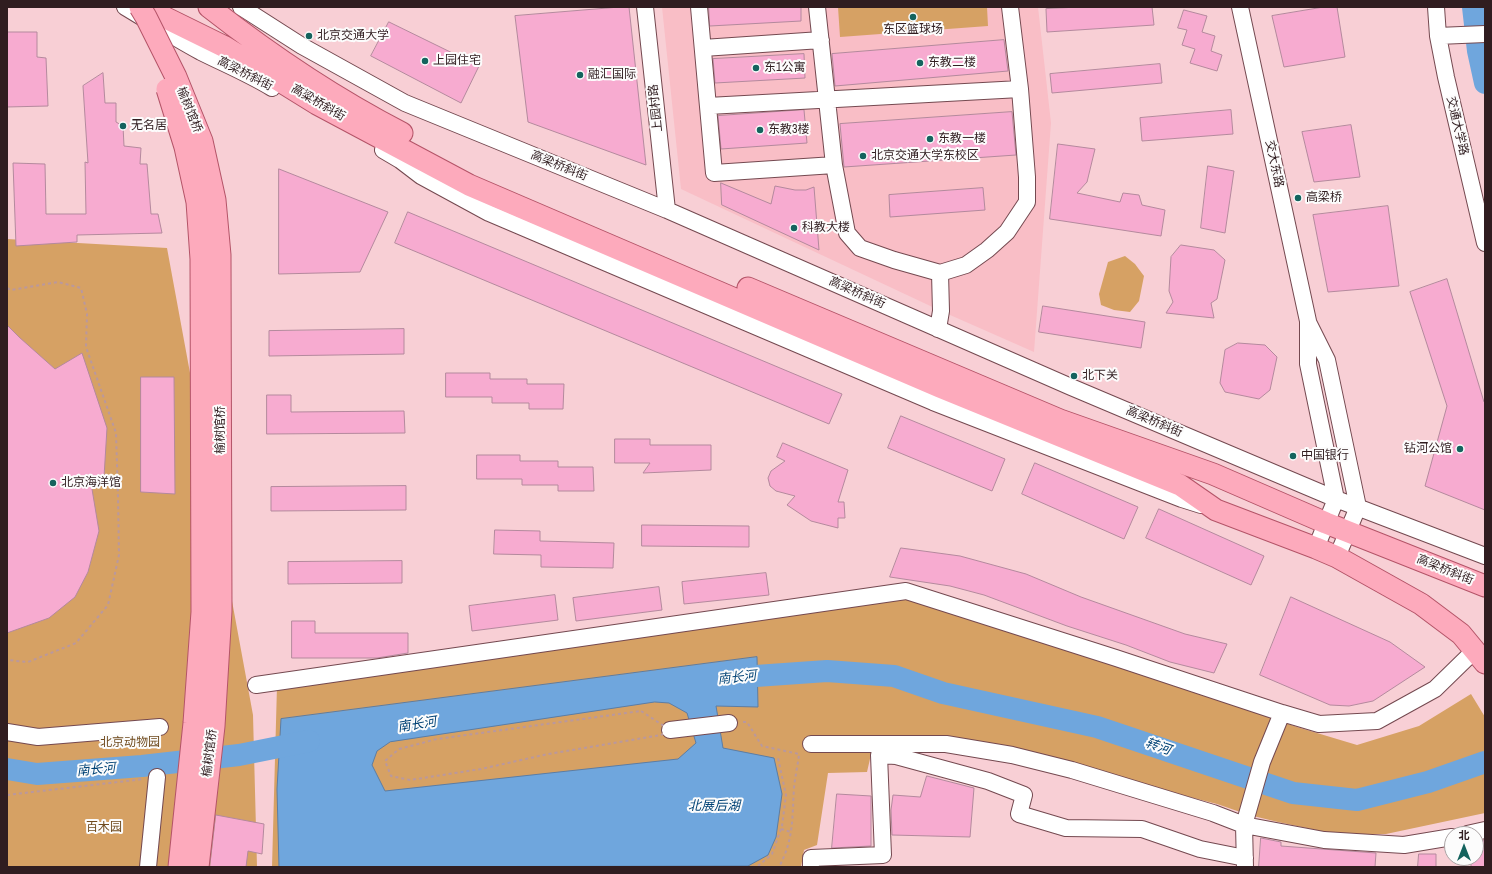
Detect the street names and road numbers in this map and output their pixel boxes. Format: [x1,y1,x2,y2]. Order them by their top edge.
street label: 高梁桥斜街 [215,54,275,94]
street label: 高粱桥斜街 [288,82,348,124]
street label: 上园村路 [646,83,666,133]
street label: 榆树馆桥 [173,85,205,135]
street label: 交通大学路 [1443,95,1471,157]
street label: 交大东路 [1262,139,1286,189]
street label: 高梁桥斜街 [528,148,590,184]
street label: 高梁桥斜街 [827,274,887,312]
street label: 高梁桥斜街 [1124,404,1184,440]
street label: 榆树馆桥 [214,406,228,454]
street label: 高梁桥斜街 [1414,552,1476,588]
street label: 榆树馆桥 [200,728,220,778]

